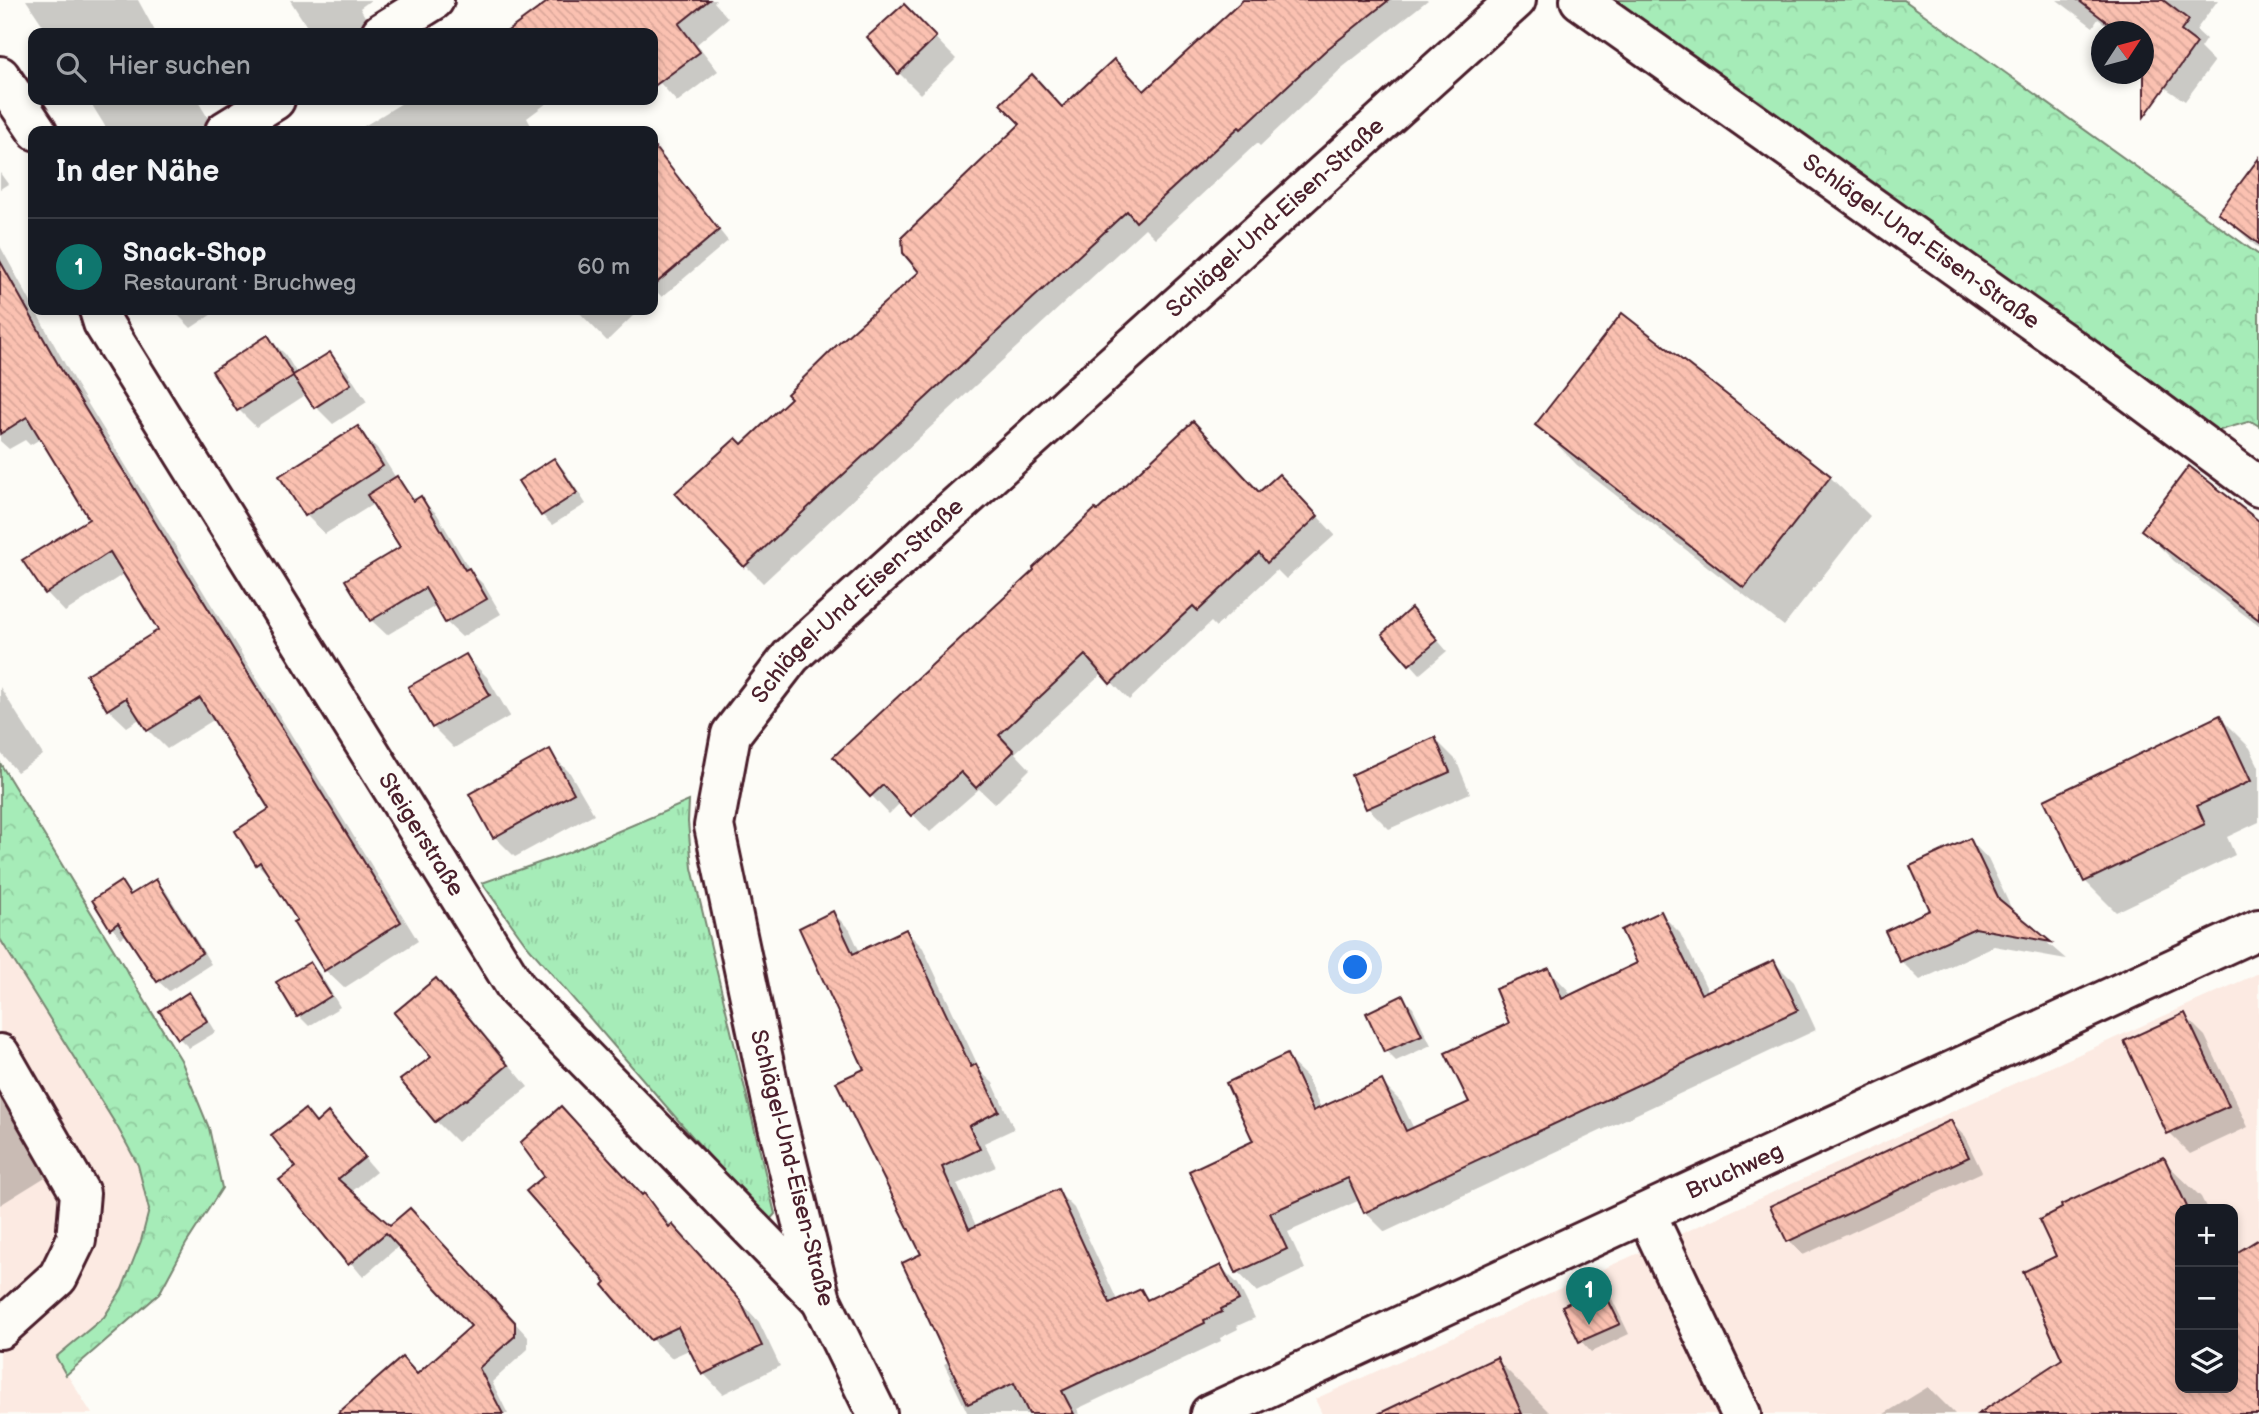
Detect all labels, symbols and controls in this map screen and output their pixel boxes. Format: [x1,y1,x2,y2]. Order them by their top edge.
north arrow [2091,21,2154,84]
search box [28,28,658,105]
icon: search [52,48,90,86]
text: Hier suchen [108,51,251,82]
street label: Schlägel-Und-Eisen-Straße [1160,112,1390,324]
street label: Schlägel-Und-Eisen-Straße [1797,148,2045,335]
text: In der Nähe [56,154,219,190]
text: Snack-Shop [123,238,266,269]
text: 1 [74,253,84,281]
text: 60 m [577,253,630,281]
text: Restaurant · Bruchweg [123,269,356,297]
street label: Schlägel-Und-Eisen-Straße [746,493,970,709]
street label: Steigerstraße [372,768,470,902]
your location [1338,950,1372,984]
street label: Schlägel-Und-Eisen-Straße [744,1027,840,1309]
street label: Bruchweg [1682,1137,1788,1206]
map controls [2175,1204,2238,1393]
button: + [2175,1204,2238,1267]
pin: 1 [1566,1267,1612,1325]
button: − [2175,1267,2238,1330]
button: layers [2175,1330,2238,1393]

